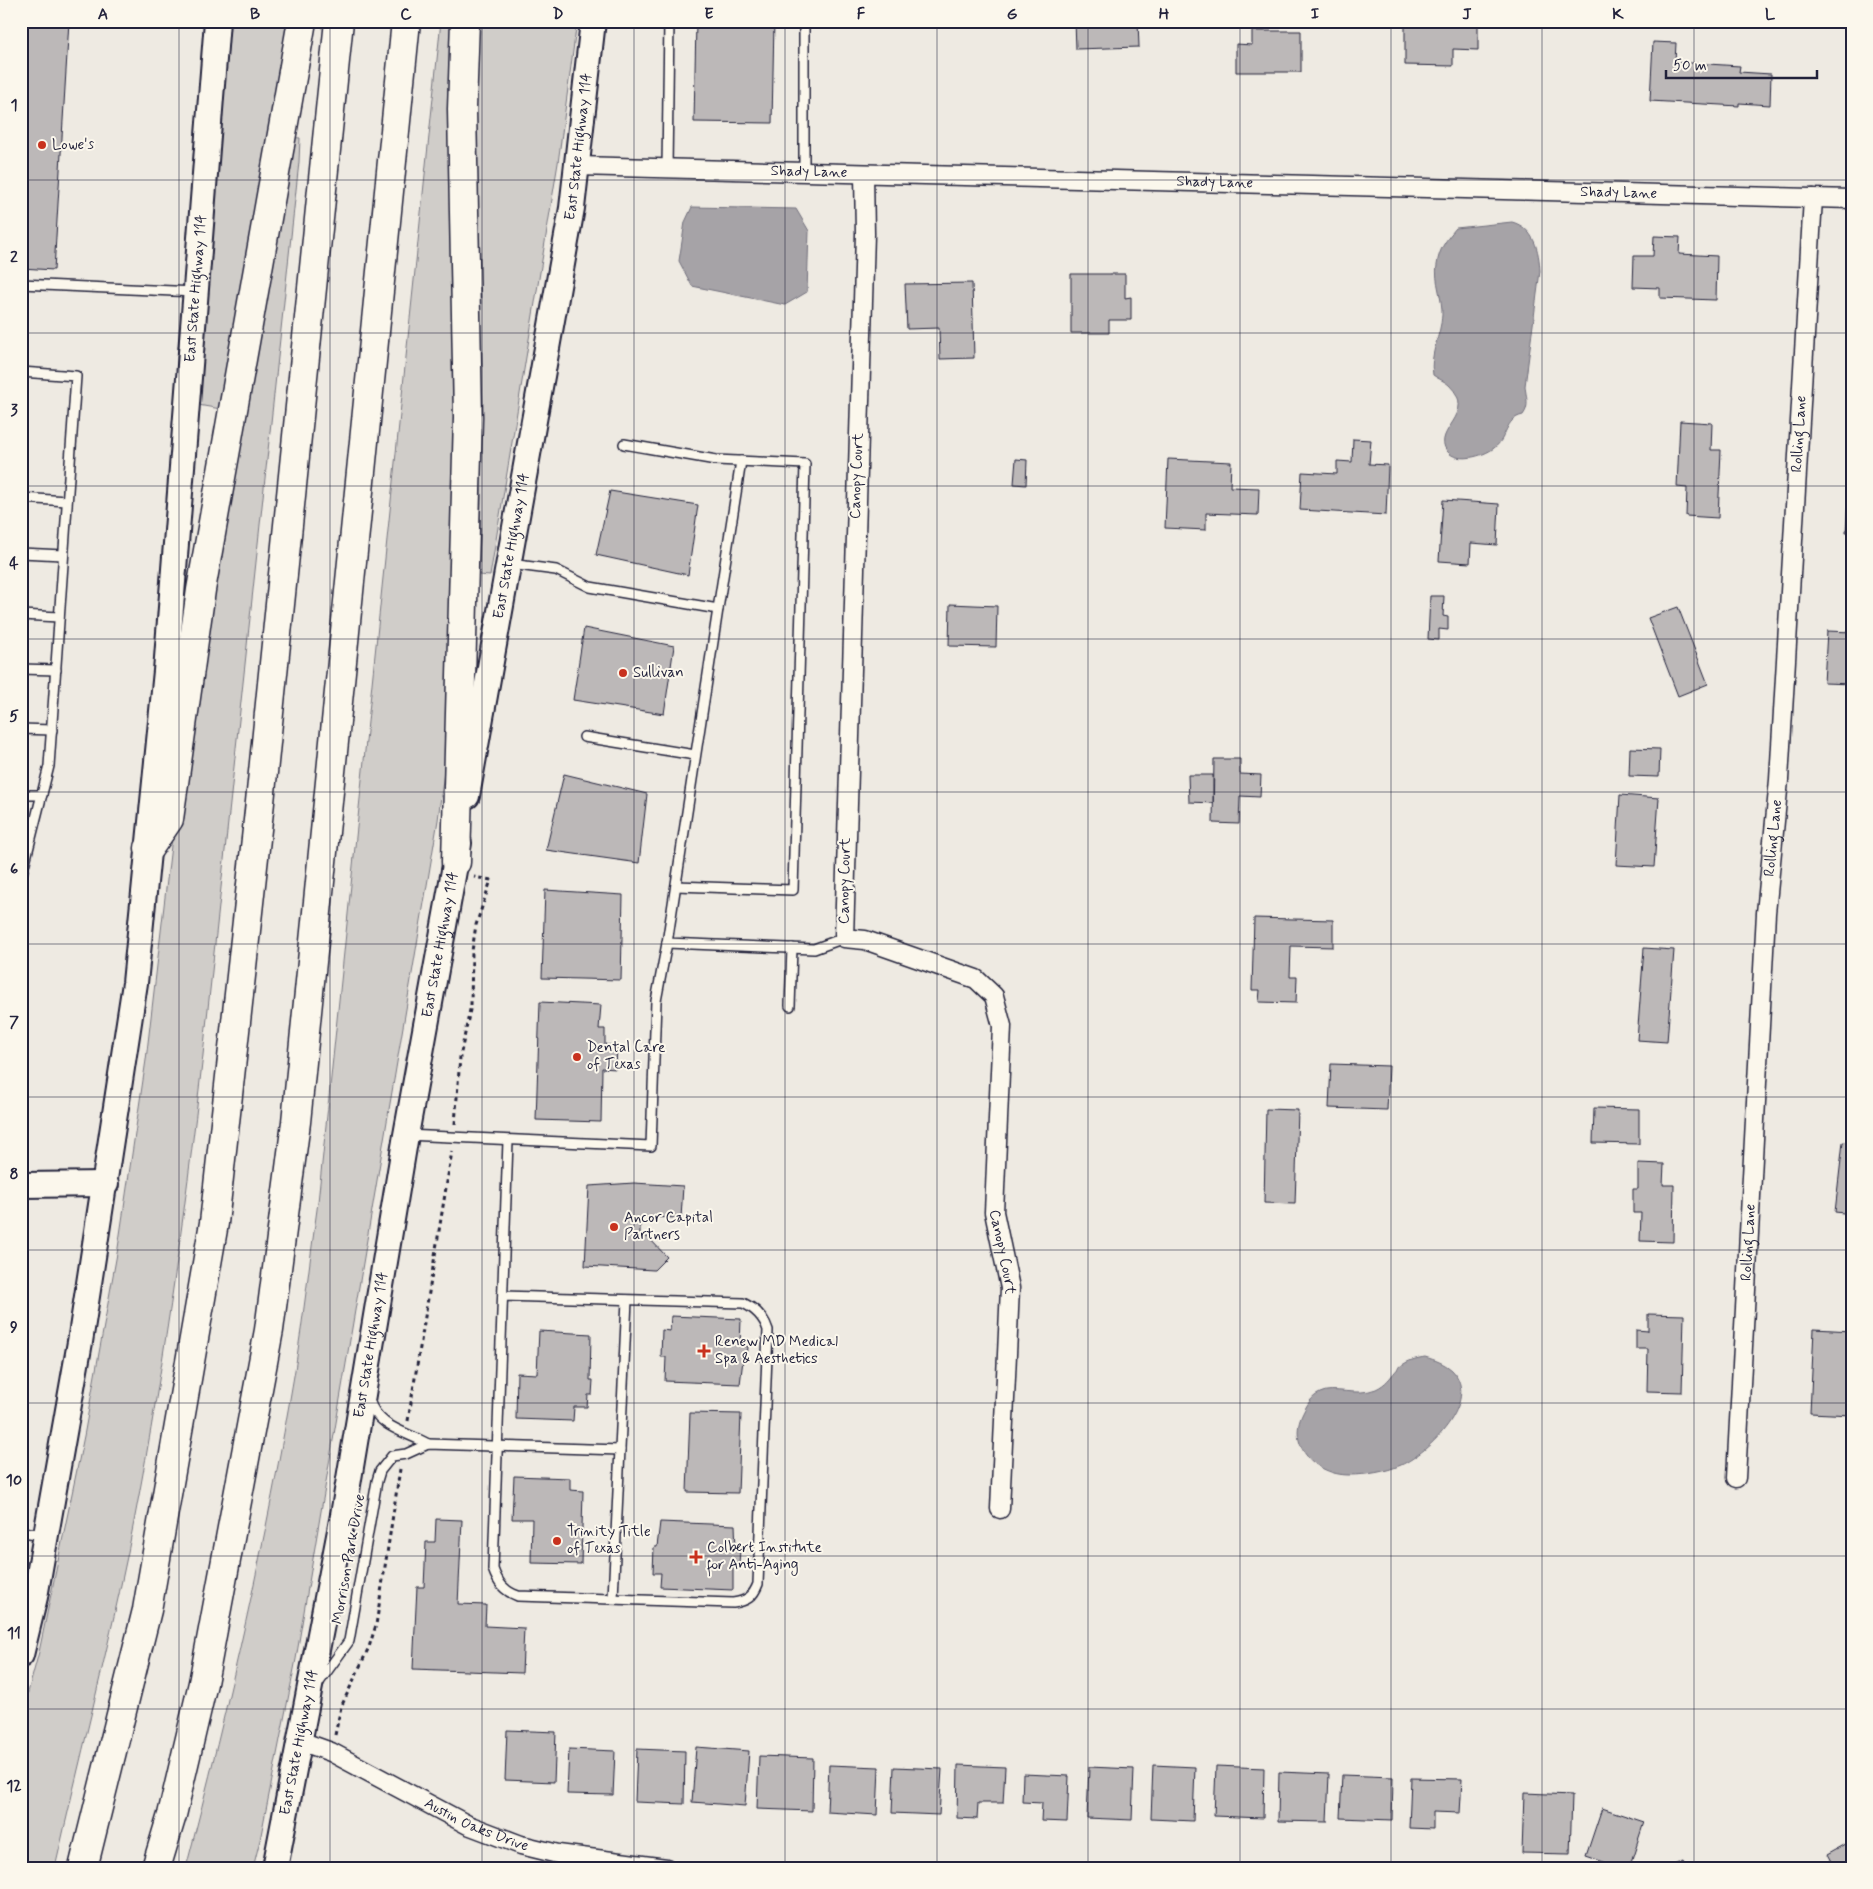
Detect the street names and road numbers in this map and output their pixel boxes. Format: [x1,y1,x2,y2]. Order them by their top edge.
street label: East State Highway 114 [560,72,597,222]
street label: Shady Lane [770,161,848,183]
street label: Shady Lane [1176,172,1254,194]
street label: Shady Lane [1580,182,1658,204]
street label: East State Highway 114 [180,214,212,363]
street label: Rolling Lane [1787,395,1811,473]
street label: Canopy Court [846,432,869,519]
street label: East State Highway 114 [489,471,535,621]
street label: Rolling Lane [1760,798,1787,878]
street label: Canopy Court [834,838,856,924]
street label: East State Highway 114 [417,870,464,1019]
street label: Rolling Lane [1736,1203,1761,1281]
street label: Canopy Court [984,1208,1020,1295]
street label: East State Highway 114 [349,1270,393,1420]
street label: Morrison Park Drive [328,1492,370,1626]
street label: East State Highway 114 [275,1668,323,1817]
street label: Austin Oaks Drive [421,1793,531,1857]

